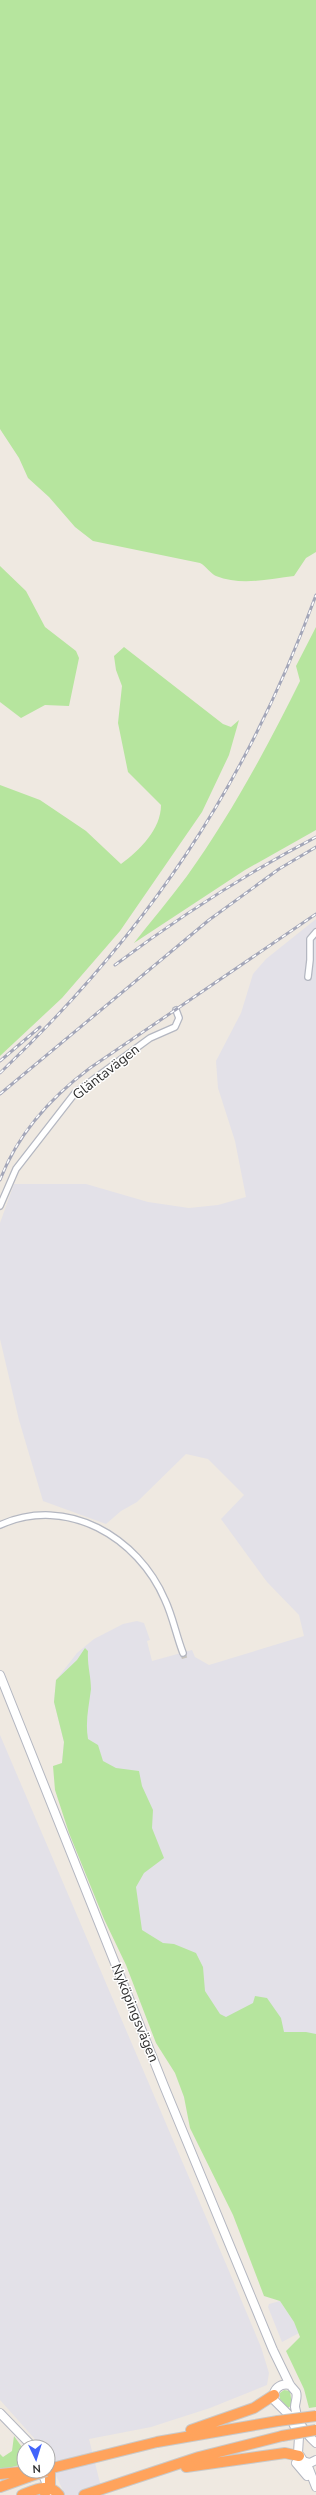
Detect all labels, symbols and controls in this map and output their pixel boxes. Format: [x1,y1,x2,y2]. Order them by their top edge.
street label: Gläntavägen [69,1040,143,1104]
street label: Nyköpingsvägen [107,1961,163,2065]
north arrow [16,2439,56,2479]
text: N [32,2461,41,2476]

